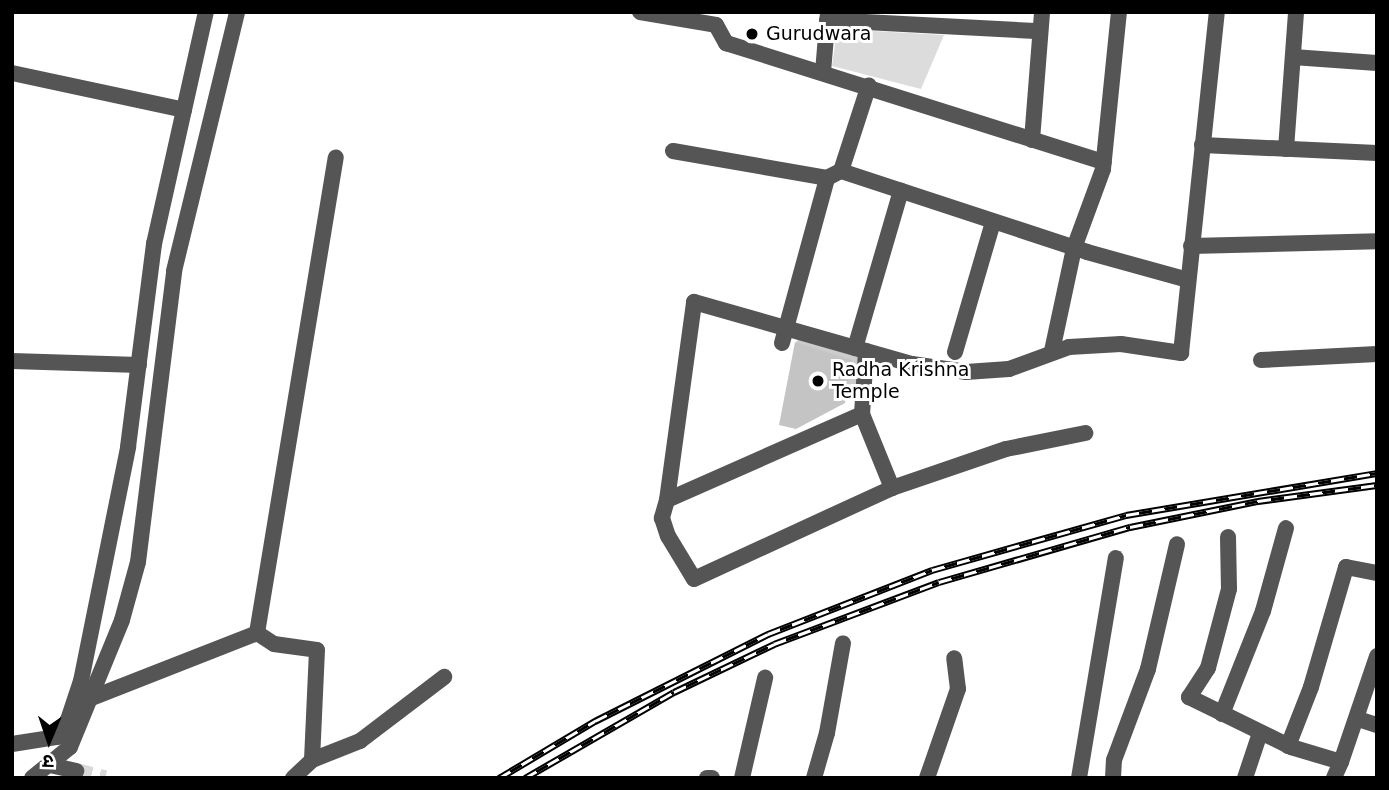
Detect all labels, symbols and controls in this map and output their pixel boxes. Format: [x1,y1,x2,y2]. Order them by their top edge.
place label: Gurudwara [766,23,871,45]
marker: Gurudwara [744,26,760,42]
place label: Radha Krishna Temple [832,359,969,403]
marker: Radha Krishna Temple [810,373,826,389]
north arrow [14,706,84,776]
text: उ [42,751,54,773]

